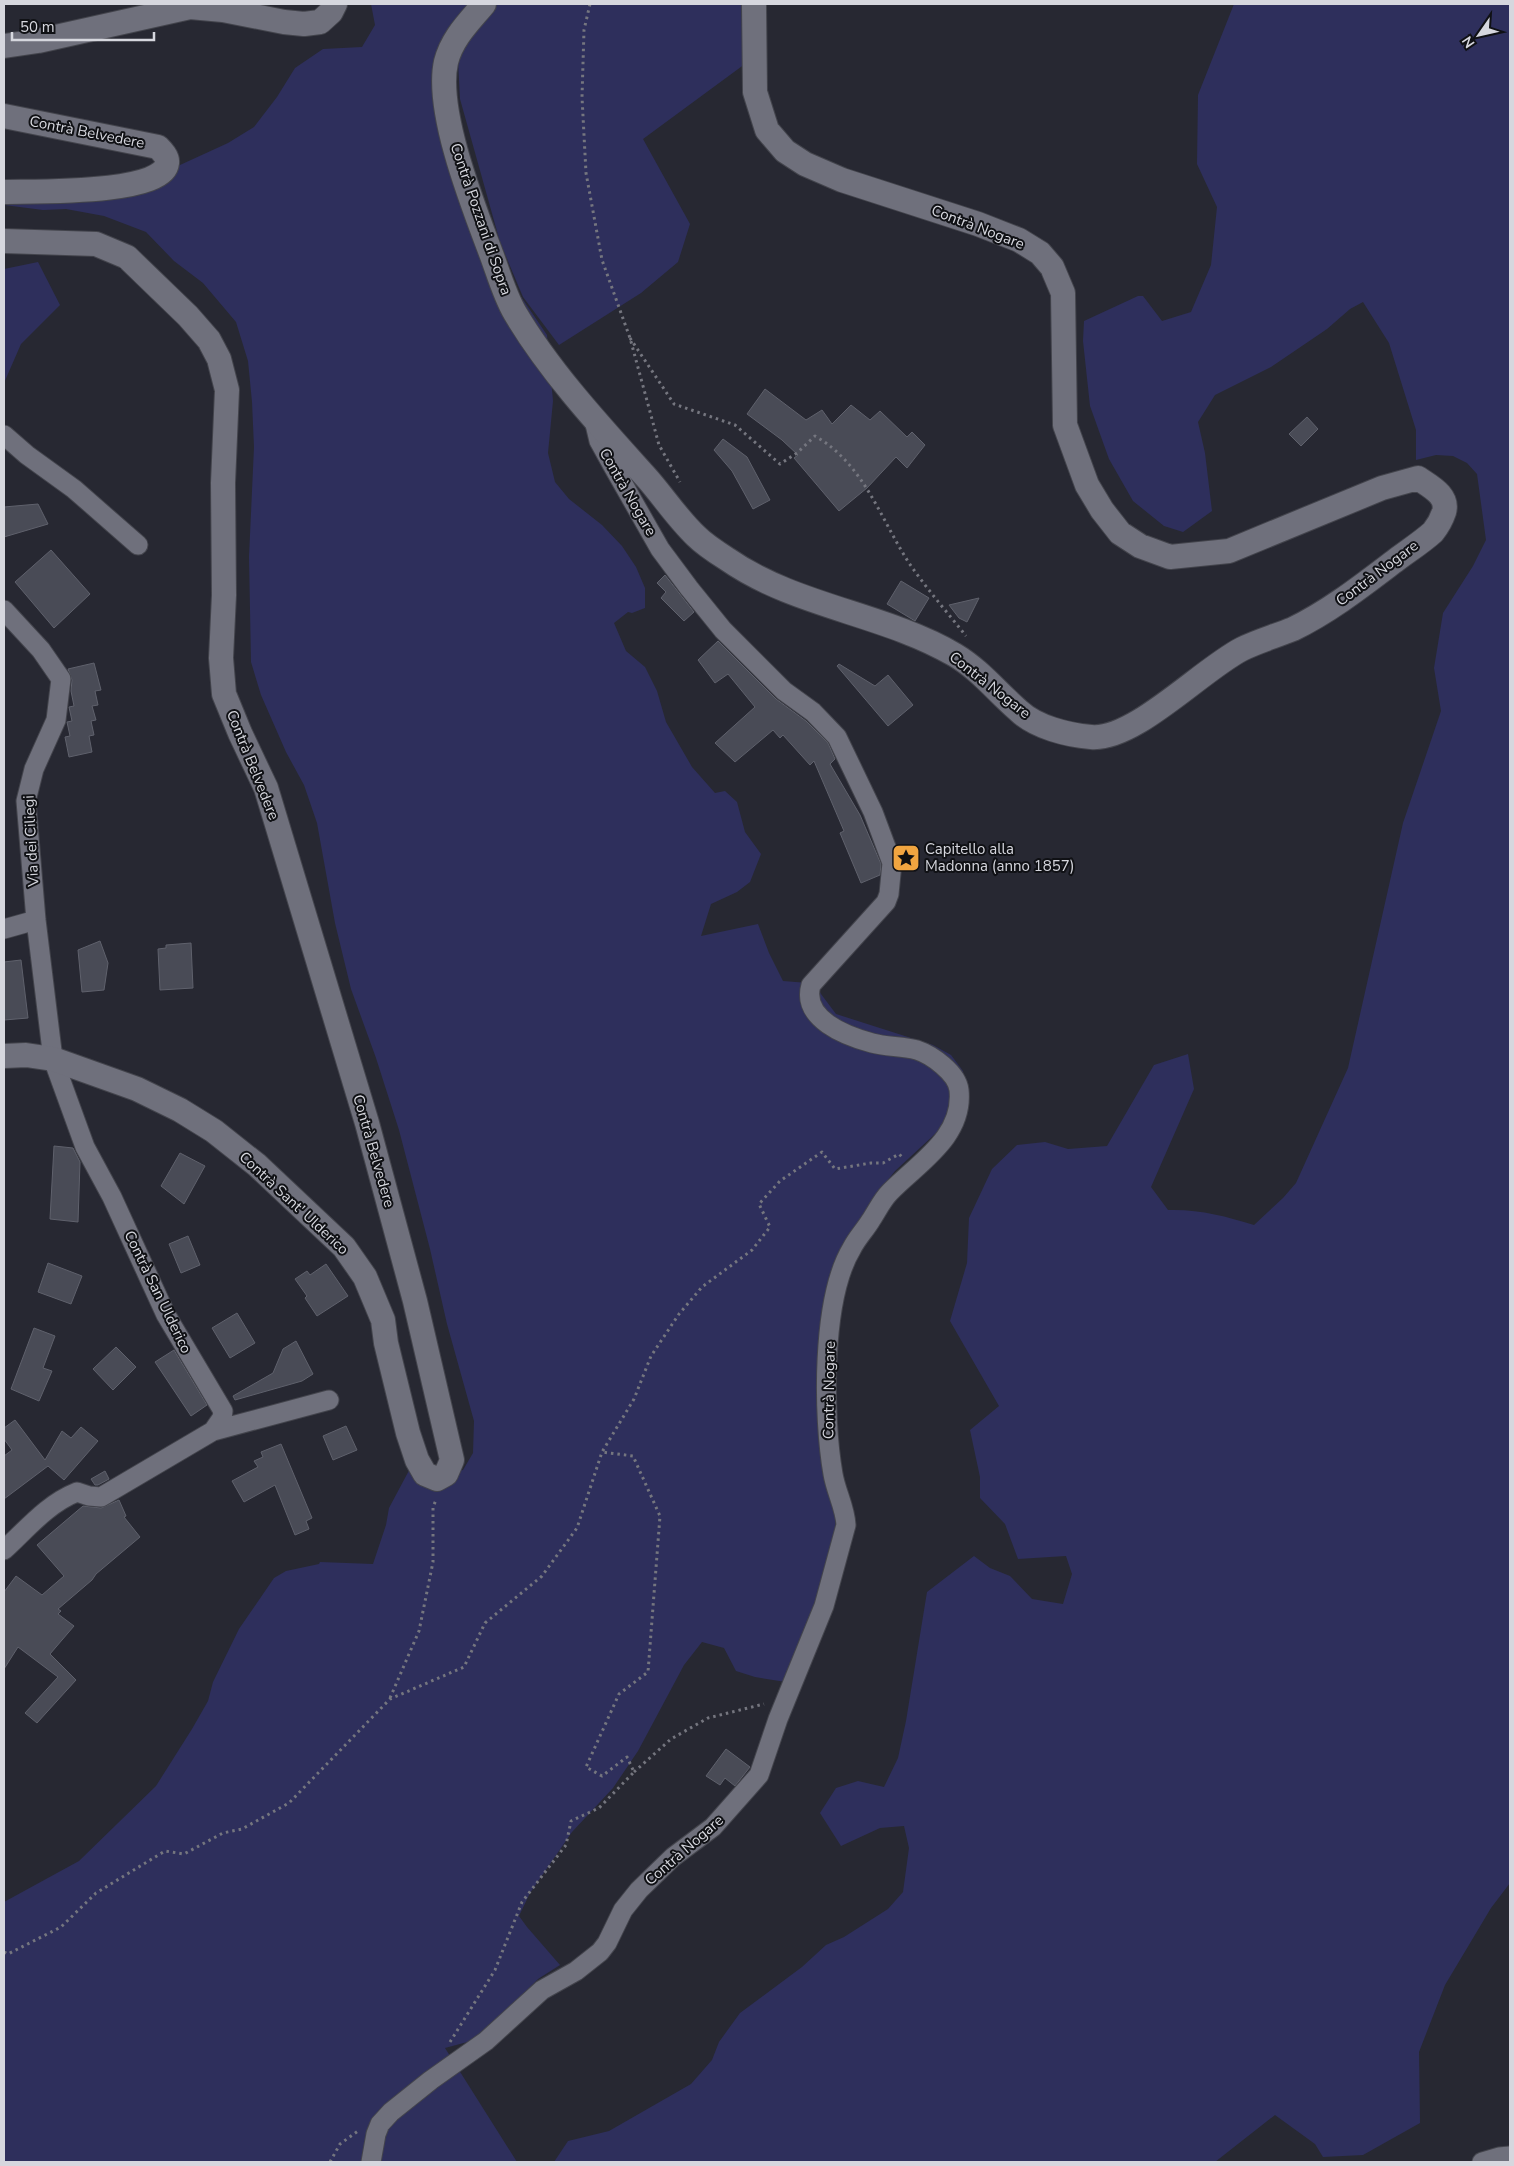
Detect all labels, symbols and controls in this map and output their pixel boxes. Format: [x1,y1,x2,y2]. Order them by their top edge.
scale bar [12,10,155,42]
north arrow [1454,10,1504,60]
text: 50 m [20,17,55,37]
text: N [1458,32,1479,52]
street label: Contrà Belvedere [28,111,146,153]
street label: Contrà Pozzani di Sopra [446,140,516,298]
street label: Contrà Nogare [929,200,1027,254]
street label: Contrà Nogare [595,444,661,540]
street label: Contrà Nogare [1332,535,1422,611]
street label: Contrà Nogare [945,647,1035,723]
street label: Contrà Belvedere [222,707,284,823]
street label: Via dei Ciliegi [19,795,43,888]
place label: Capitello alla Madonna (anno 1857) [925,839,1074,876]
place icon: Capitello alla Madonna (anno 1857) [891,843,921,873]
street label: Contrà Belvedere [348,1092,400,1210]
street label: Contrà Sant' Ulderico [235,1147,353,1259]
street label: Contrà San Ulderico [120,1227,196,1357]
street label: Contrà Nogare [818,1341,840,1439]
street label: Contrà Nogare [640,1810,728,1890]

